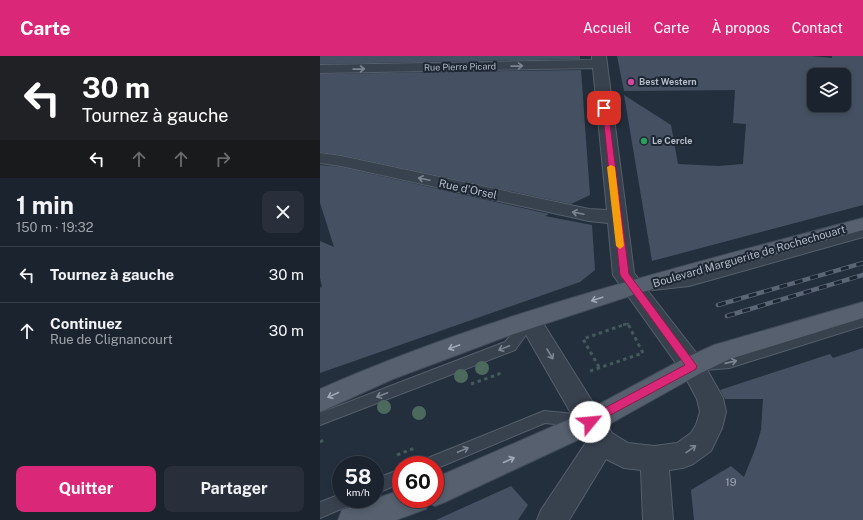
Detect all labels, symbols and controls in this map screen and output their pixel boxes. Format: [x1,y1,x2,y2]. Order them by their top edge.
text: Carte [20,17,70,39]
text: Accueil [583,20,632,36]
text: Carte [654,20,690,36]
text: À propos [712,20,770,36]
text: Contact [792,20,843,36]
street label: Rue Pierre Picard [424,60,496,73]
one-way arrow [510,62,523,70]
one-way arrow [352,65,365,72]
map controls [807,68,851,112]
button: layers [807,68,851,112]
text: 30 m [82,71,150,104]
icon: left [16,72,68,124]
place label: Best Western [639,76,697,87]
marker: Best Western [626,77,636,87]
pin [587,91,621,125]
icon: arrive [593,97,615,119]
text: Tournez à gauche [82,105,229,126]
place label: Le Cercle [652,135,692,146]
marker: Le Cercle [639,136,649,146]
icon: left [86,148,108,170]
icon: ahead [128,148,150,170]
icon: ahead [170,148,192,170]
icon: right [212,148,234,170]
one-way arrow [417,174,430,182]
street label: Rue d'Orsel [438,177,498,201]
text: 1 min [16,191,74,219]
button: close [262,191,304,233]
one-way arrow [572,208,585,216]
text: 150 m · 19:32 [16,220,93,235]
street label: Boulevard Marguerite de Rochechouart [651,223,847,289]
icon: left [16,264,38,286]
text: Tournez à gauche [50,266,174,283]
text: 30 m [269,266,304,283]
one-way arrow [591,296,604,303]
text: Continuez [50,315,122,332]
icon: ahead [16,320,38,342]
text: 30 m [269,322,304,339]
text: Rue de Clignancourt [50,332,173,347]
one-way arrow [448,343,460,351]
one-way arrow [498,345,510,352]
one-way arrow [547,348,555,360]
one-way arrow [724,357,737,365]
one-way arrow [377,391,389,399]
one-way arrow [328,392,340,399]
position arrow [569,401,611,443]
one-way arrow [685,445,696,453]
one-way arrow [457,446,469,453]
speed limit sign: 60 [392,456,444,508]
one-way arrow [503,456,515,463]
text: 58 [345,465,371,489]
button: Quitter [16,466,156,512]
button: Partager [164,466,304,512]
house number: 19 [725,476,737,488]
text: km/h [346,486,370,498]

